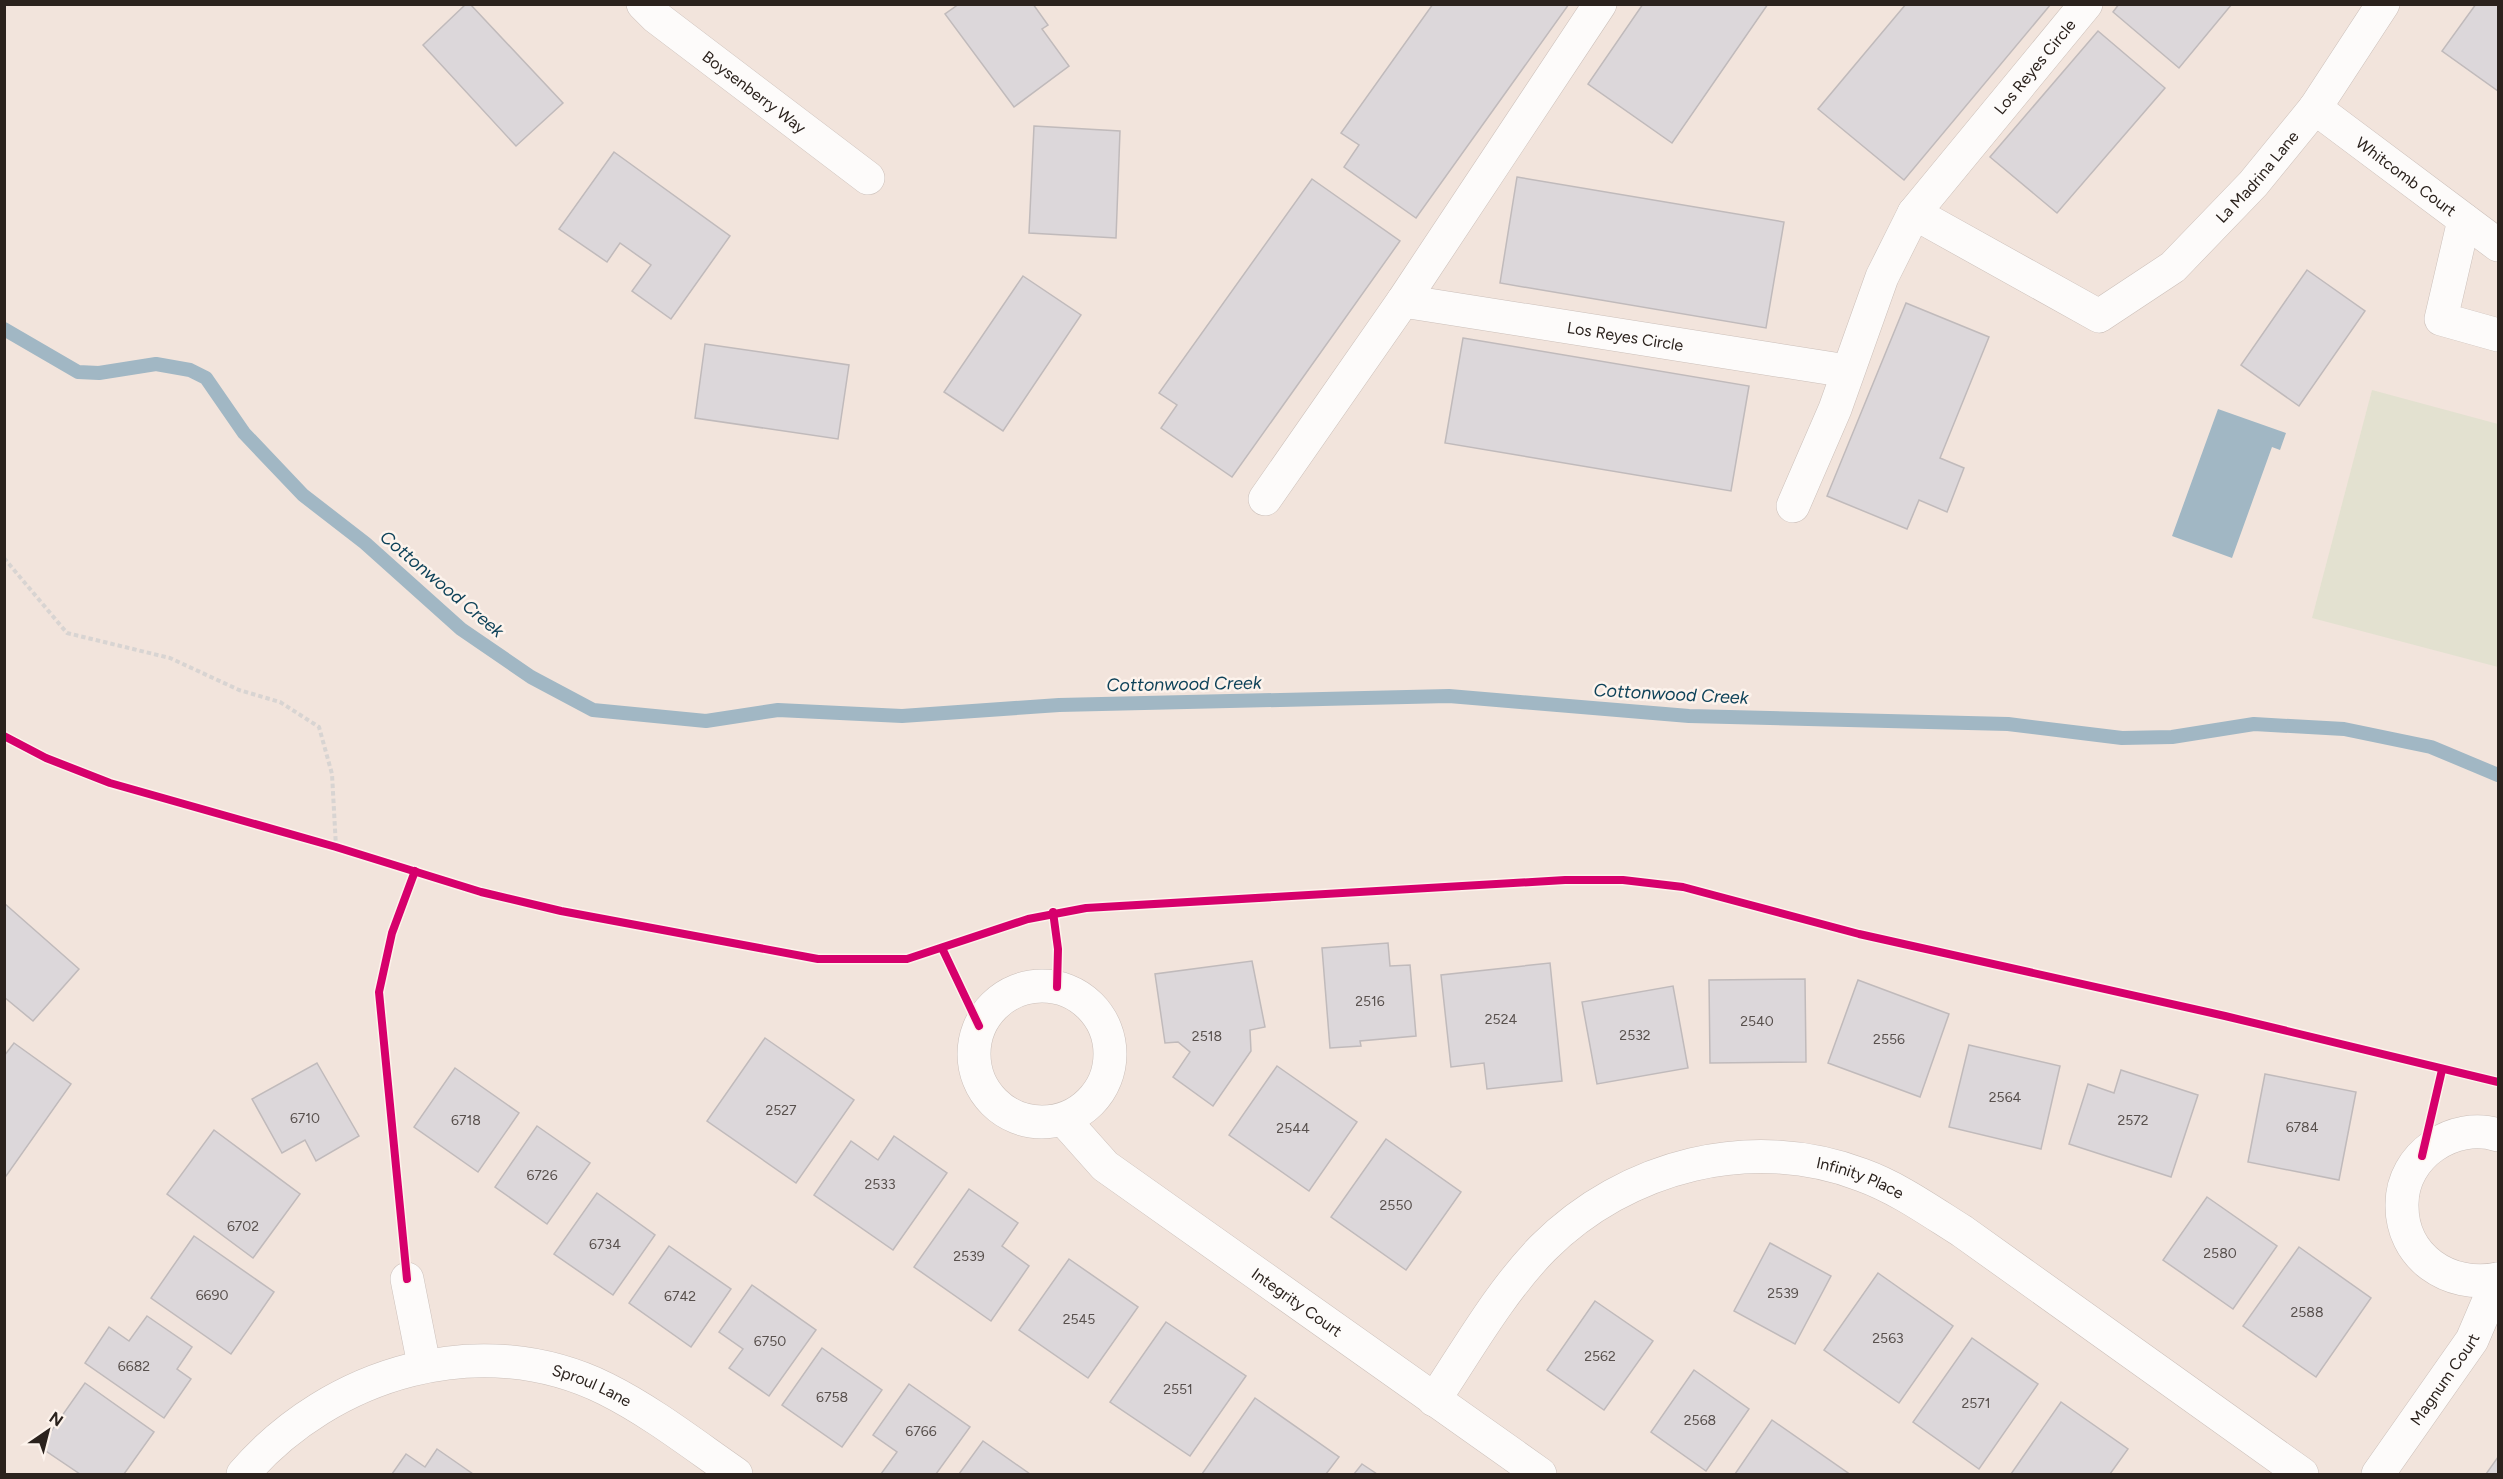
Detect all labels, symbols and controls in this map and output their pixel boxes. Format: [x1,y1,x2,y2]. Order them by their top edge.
street label: Los Reyes Circle [1990,15,2080,118]
street label: Boysenberry Way [699,47,810,138]
street label: La Madrina Lane [2212,127,2303,227]
street label: Whitcomb Court [2352,133,2460,220]
street label: Los Reyes Circle [1566,318,1685,355]
water label: Cottonwood Creek [376,526,509,643]
water label: Cottonwood Creek [1106,672,1263,696]
water label: Cottonwood Creek [1593,679,1750,709]
house number: 2516 [1355,993,1385,1010]
house number: 2524 [1485,1011,1517,1028]
house number: 2540 [1740,1013,1774,1030]
house number: 2532 [1619,1027,1651,1044]
house number: 2518 [1192,1028,1222,1045]
house number: 2556 [1873,1031,1905,1048]
house number: 2564 [1989,1089,2022,1106]
house number: 2527 [765,1102,797,1119]
house number: 6710 [290,1110,320,1127]
house number: 6718 [451,1112,481,1129]
house number: 2572 [2117,1112,2149,1129]
house number: 6784 [2286,1119,2319,1136]
house number: 2544 [1276,1120,1310,1137]
street label: Infinity Place [1815,1153,1907,1203]
house number: 6726 [526,1167,558,1184]
house number: 2533 [864,1176,896,1193]
house number: 2550 [1380,1197,1412,1214]
house number: 6702 [227,1218,259,1235]
house number: 6734 [589,1236,621,1253]
house number: 2580 [2203,1245,2237,1262]
house number: 2539 [953,1248,985,1265]
street label: Integrity Court [1248,1264,1346,1341]
house number: 2539 [1767,1285,1799,1302]
house number: 6690 [196,1287,228,1304]
house number: 6742 [664,1288,696,1305]
house number: 2588 [2290,1304,2324,1321]
house number: 2545 [1063,1311,1095,1328]
house number: 2563 [1872,1330,1904,1347]
street label: Magnum Court [2406,1331,2484,1429]
house number: 6750 [754,1333,786,1350]
house number: 2562 [1584,1348,1616,1365]
house number: 6682 [118,1358,150,1375]
street label: Sproul Lane [550,1360,635,1411]
house number: 2551 [1163,1381,1193,1398]
house number: 6758 [816,1389,848,1406]
house number: 2571 [1961,1395,1991,1412]
north arrow [18,1401,78,1461]
text: N [46,1408,67,1430]
house number: 2568 [1684,1412,1716,1429]
house number: 6766 [905,1423,937,1440]

